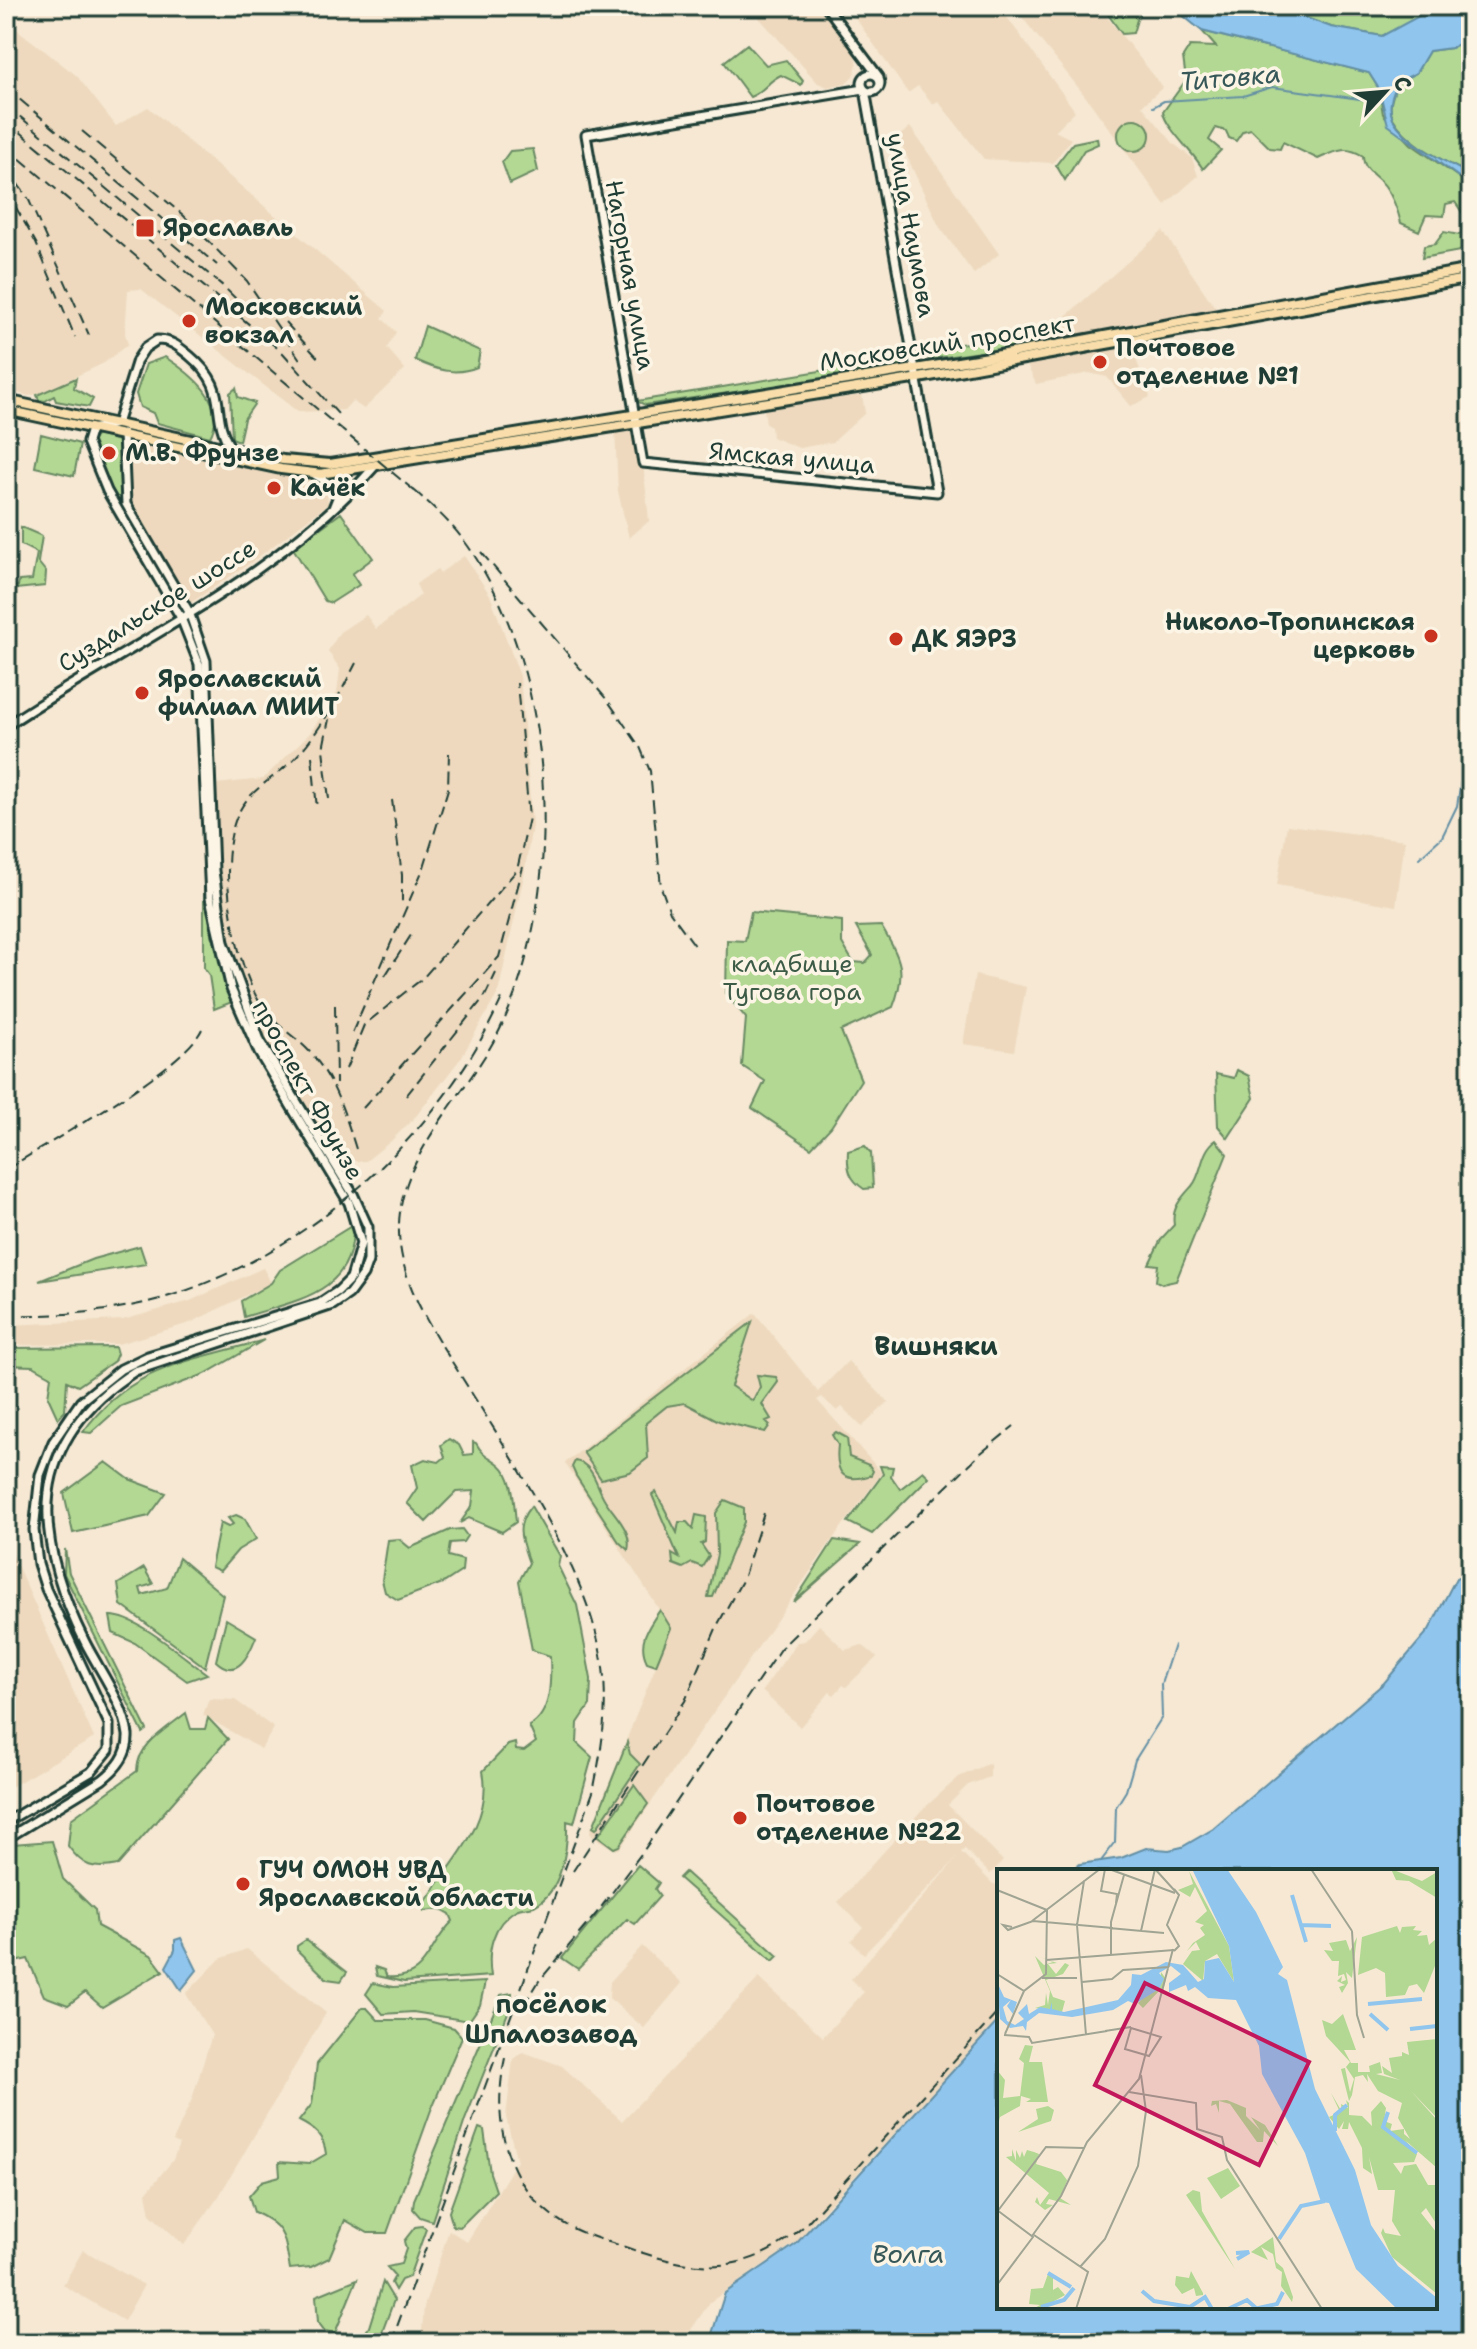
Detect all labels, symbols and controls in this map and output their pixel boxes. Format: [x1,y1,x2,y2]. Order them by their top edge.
north arrow [1345,52,1425,132]
water label: Титовка [1178,55,1282,99]
text: С [1387,71,1419,96]
street label: улица Наумова [879,130,943,320]
street label: Нагорная улица [598,177,662,373]
place label: Ярославль [163,212,293,244]
marker: Ярославль [134,217,156,239]
place label: Московский вокзал [205,291,363,351]
street label: Московский проспект [817,307,1078,379]
marker: Московский вокзал [180,312,198,330]
place label: Почтовое отделение №1 [1116,332,1299,392]
marker: Почтовое отделение №1 [1091,353,1109,371]
street label: Ямская улица [708,435,876,481]
place label: М.В. Фрунзе [125,437,279,469]
marker: М.В. Фрунзе [100,444,118,462]
place label: Качёк [290,472,365,504]
marker: Качёк [265,479,283,497]
street label: Суздальское шоссе [52,532,262,680]
place label: Николо-Тропинская церковь [1165,606,1415,666]
place label: ДК ЯЭРЗ [912,623,1017,655]
marker: Николо-Тропинская церковь [1422,627,1440,645]
marker: ДК ЯЭРЗ [887,630,905,648]
place label: Ярославский филиал МИИТ [158,663,339,723]
marker: Ярославский филиал МИИТ [133,684,151,702]
park label: кладбище Тугова гора [723,948,861,1008]
street label: проспект Фрунзе [245,994,371,1186]
district label: Вишняки [874,1328,998,1363]
place label: Почтовое отделение №22 [756,1788,961,1848]
marker: Почтовое отделение №22 [731,1809,749,1827]
place label: ГУЧ ОМОН УВД Ярославской области [259,1854,534,1914]
inset map [997,1869,1437,2309]
marker: ГУЧ ОМОН УВД Ярославской области [234,1875,252,1893]
district label: посёлок Шпалозавод [465,1986,637,2051]
water label: Волга [872,2236,944,2271]

